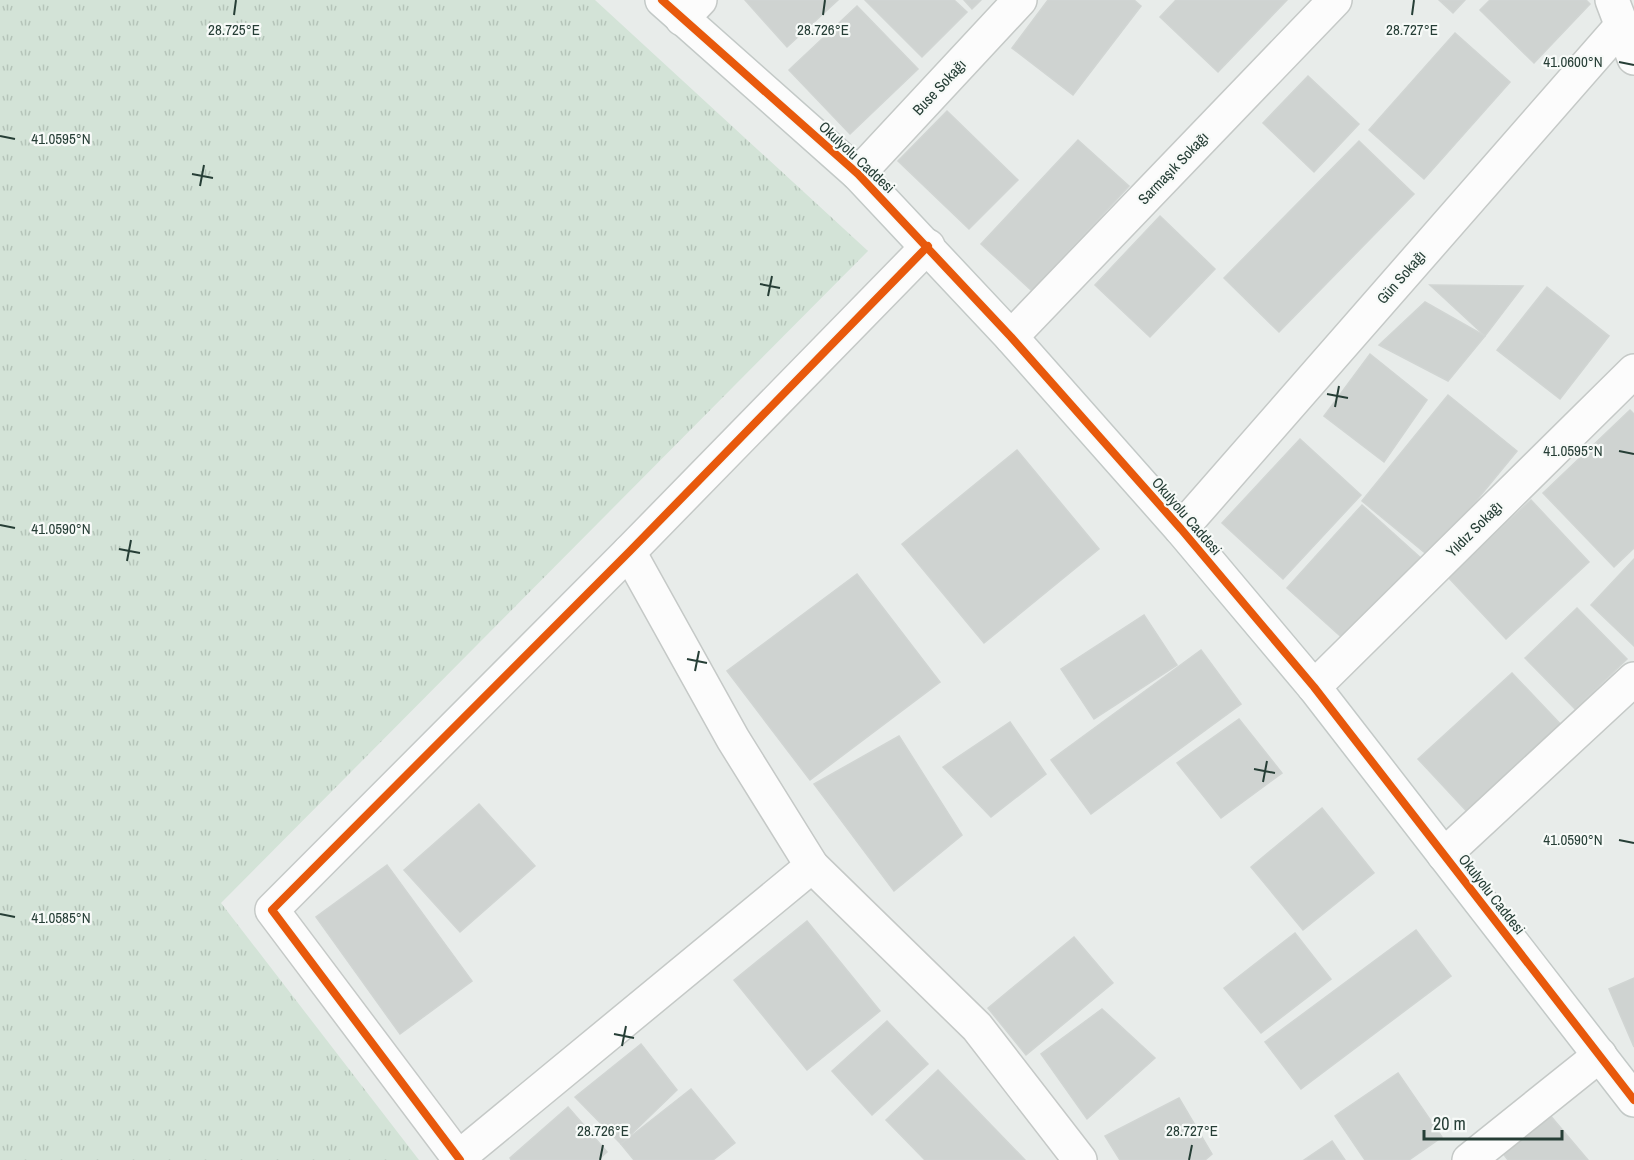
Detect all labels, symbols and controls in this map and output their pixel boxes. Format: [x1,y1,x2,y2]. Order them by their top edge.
text: 28.725°E [208,19,260,40]
text: 28.726°E [797,19,849,40]
text: 28.727°E [1386,19,1438,40]
text: 41.0600°N [1543,51,1603,72]
street label: Buse Sokağı [908,54,970,120]
street label: Okulyolu Caddesi [814,116,900,198]
street label: Sarmaşık Sokağı [1133,127,1213,209]
text: 41.0595°N [31,128,91,149]
street label: Gün Sokağı [1372,246,1430,308]
text: 41.0595°N [1543,440,1603,461]
street label: Okulyolu Caddesi [1147,472,1227,560]
street label: Yıldız Sokağı [1441,496,1507,562]
text: 41.0590°N [31,518,91,539]
text: 41.0590°N [1543,829,1603,850]
street label: Okulyolu Caddesi [1454,849,1530,939]
text: 41.0585°N [31,907,91,928]
scale bar [1424,1103,1562,1141]
text: 20 m [1433,1111,1466,1136]
text: 28.726°E [577,1120,629,1141]
text: 28.727°E [1166,1120,1218,1141]

